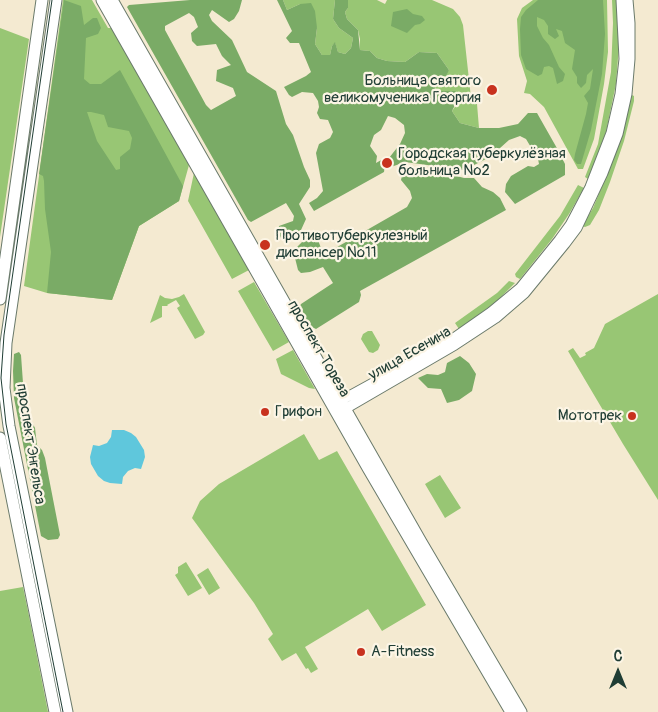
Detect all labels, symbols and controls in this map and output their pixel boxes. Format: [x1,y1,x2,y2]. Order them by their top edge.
place label: Больница святого великомученика Георгия [324,72,481,107]
marker: Больница святого великомученика Георгия [485,83,499,97]
place label: Городская туберкулёзная больница №2 [398,145,566,180]
marker: Городская туберкулёзная больница №2 [380,156,394,170]
place label: Противотуберкулезный диспансер №11 [276,227,428,262]
marker: Противотуберкулезный диспансер №11 [258,238,272,252]
street label: проспект Тореза [283,297,353,401]
street label: улица Есенина [366,323,454,385]
street label: проспект Энгельса [12,382,48,506]
place label: Грифон [275,403,322,421]
marker: Грифон [259,406,271,418]
place label: Мототрек [558,407,622,425]
marker: Мототрек [626,410,638,422]
place label: A-Fitness [371,643,434,661]
marker: A-Fitness [355,646,367,658]
north arrow [593,647,643,697]
text: С [614,648,622,665]

